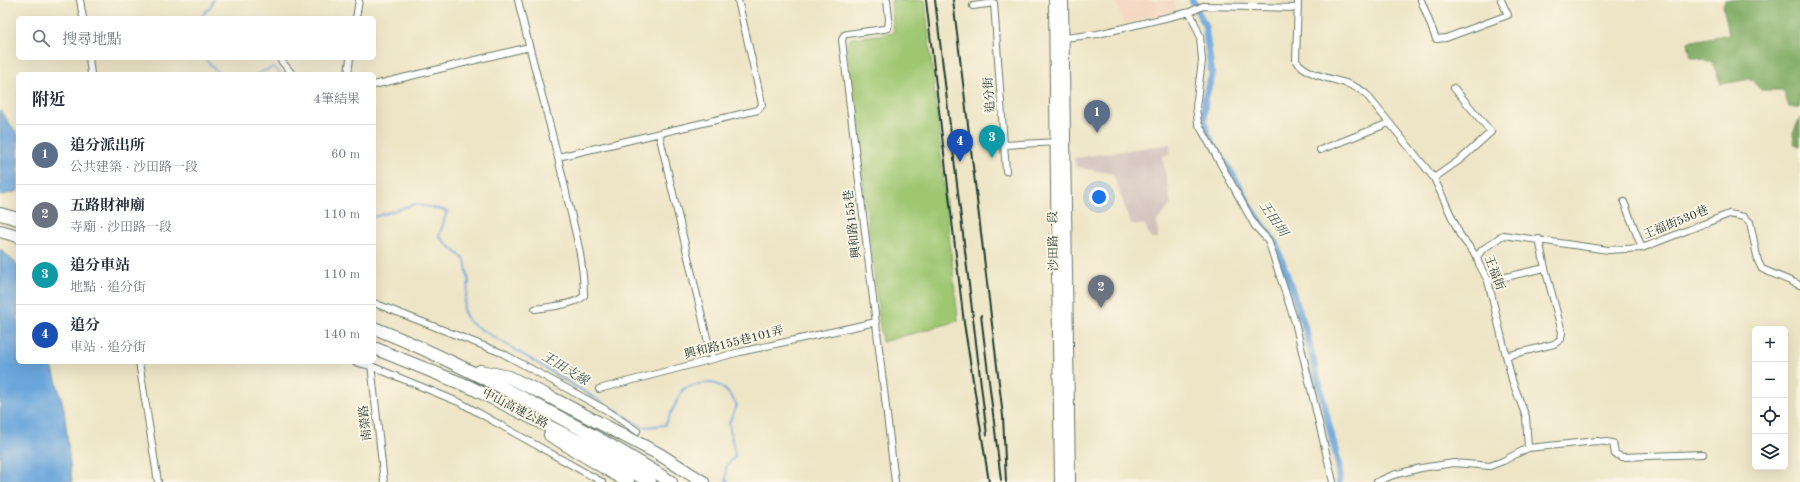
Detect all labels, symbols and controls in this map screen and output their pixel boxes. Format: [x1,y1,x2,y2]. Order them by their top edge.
search box [16,16,376,60]
icon: search [30,27,52,49]
text: 搜尋地點 [62,33,122,48]
street label: 追分街 [981,76,997,114]
text: 附近 [32,92,66,109]
text: 4筆結果 [313,93,360,106]
pin: 1 [1084,100,1110,133]
pin: 3 [979,125,1005,158]
pin: 4 [947,129,973,162]
text: 追分派出所 [70,139,145,154]
text: 1 [41,148,49,161]
text: 60 m [331,148,360,161]
text: 公共建築 · 沙田路一段 [70,161,198,174]
your location [1089,187,1109,207]
street label: 興和路155巷 [841,189,863,259]
text: 五路財神廟 [70,199,145,214]
water label: 王田圳 [1257,199,1291,240]
street label: 王福街530巷 [1641,203,1710,241]
text: 2 [41,208,49,221]
text: 110 m [323,208,360,221]
street label: 沙田路一段 [1045,211,1061,271]
text: 寺廟 · 沙田路一段 [70,221,172,234]
street label: 王福街 [1482,253,1508,293]
text: 追分車站 [70,259,130,274]
text: 3 [41,268,49,281]
text: 110 m [323,268,360,281]
pin: 2 [1088,275,1114,308]
text: 地點 · 追分街 [70,281,146,294]
text: 追分 [70,319,100,334]
street label: 興和路155巷101弄 [683,323,785,361]
map controls [1752,326,1788,470]
button: + [1752,326,1788,362]
text: 4 [41,328,49,341]
text: 140 m [323,328,360,341]
text: 車站 · 追分街 [70,341,146,354]
water label: 王田支線 [539,349,593,389]
button: − [1752,362,1788,398]
street label: 中山高速公路 [480,386,551,431]
button: locate [1752,398,1788,434]
street label: 南榮路 [356,404,374,442]
button: layers [1752,434,1788,470]

